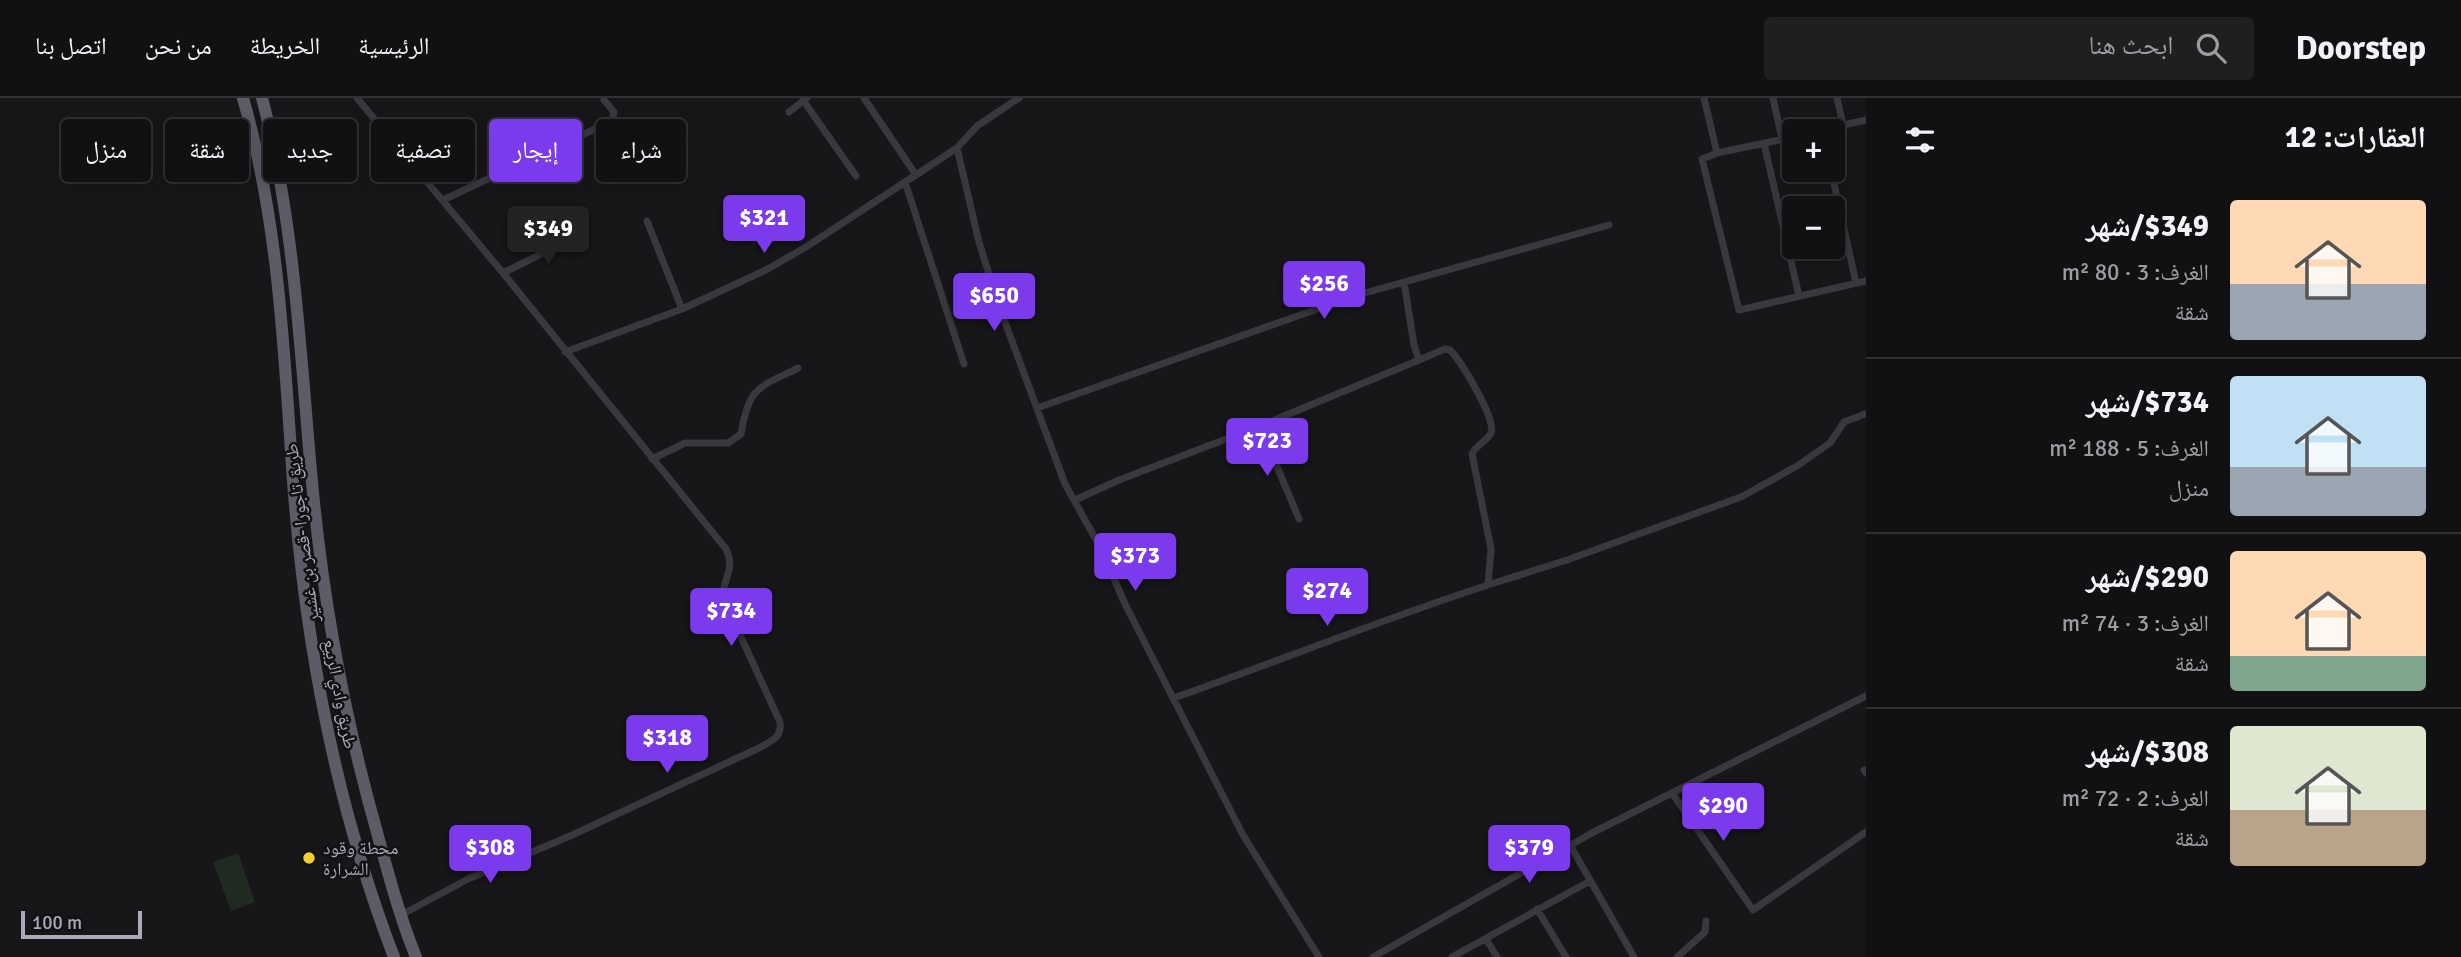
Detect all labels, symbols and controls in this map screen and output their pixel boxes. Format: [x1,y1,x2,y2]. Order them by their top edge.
search box [1764,17,2254,80]
text: Doorstep [2296,28,2426,69]
icon: search [2192,29,2230,67]
text: ابحث هنا [2089,30,2174,62]
text: اتصل بنا [35,31,107,61]
text: من نحن [145,31,212,61]
text: الخريطة [250,31,320,61]
text: الرئيسية [358,31,429,61]
chip: منزل [61,119,151,182]
chip: شقة [165,119,249,182]
chip: جديد [263,119,357,182]
chip: تصفية [371,119,475,182]
chip: إيجار [489,119,582,182]
chip: شراء [596,119,686,182]
map controls [1782,119,1845,259]
button: + [1782,119,1845,182]
text: العقارات: 12 [2285,119,2426,156]
icon: filters [1901,121,1939,159]
pin: $321 [723,195,805,255]
button: − [1782,196,1845,259]
text: $321 [739,203,789,232]
pin: $349 [507,206,589,266]
text: $349/شهر [2086,208,2209,245]
text: $349 [523,214,573,243]
icon: home [2286,228,2370,312]
text: الغرف: 3 · 80 m² [2062,258,2209,287]
pin: $256 [1283,262,1365,321]
text: $256 [1299,269,1349,298]
pin: $650 [953,274,1035,333]
text: $650 [969,281,1019,310]
text: شقة [2175,298,2209,327]
text: $734/شهر [2086,384,2209,421]
icon: home [2286,404,2370,488]
pin: $723 [1226,418,1308,478]
text: $723 [1242,426,1292,455]
text: الغرف: 5 · 188 m² [2049,434,2209,463]
street label: طريق تاجورا -قصر بن غشير [280,442,324,625]
text: منزل [2169,474,2209,503]
pin: $373 [1094,533,1176,593]
text: $373 [1110,541,1160,570]
text: $290/شهر [2086,559,2209,596]
pin: $274 [1286,568,1368,628]
text: $274 [1302,576,1352,605]
icon: home [2286,579,2370,663]
pin: $734 [690,588,772,648]
text: $734 [706,596,756,625]
text: الغرف: 3 · 74 m² [2062,609,2209,638]
street label: طريق وادي الربيع [315,637,361,751]
text: شقة [2175,649,2209,678]
pin: $318 [626,716,708,775]
text: $318 [642,723,692,752]
text: $308/شهر [2086,734,2209,771]
icon: home [2286,754,2370,838]
pin: $290 [1682,784,1764,843]
text: الغرف: 2 · 72 m² [2062,784,2209,813]
text: $290 [1698,791,1748,820]
text: شقة [2175,824,2209,853]
pin: $308 [449,826,531,885]
pin: $379 [1488,826,1570,885]
text: $308 [465,833,515,862]
text: $379 [1504,833,1554,862]
place label: محطة وقود الشرارة [323,837,398,880]
marker: محطة وقود الشرارة [301,850,317,866]
scale bar [21,908,142,940]
text: 100 m [32,911,82,935]

